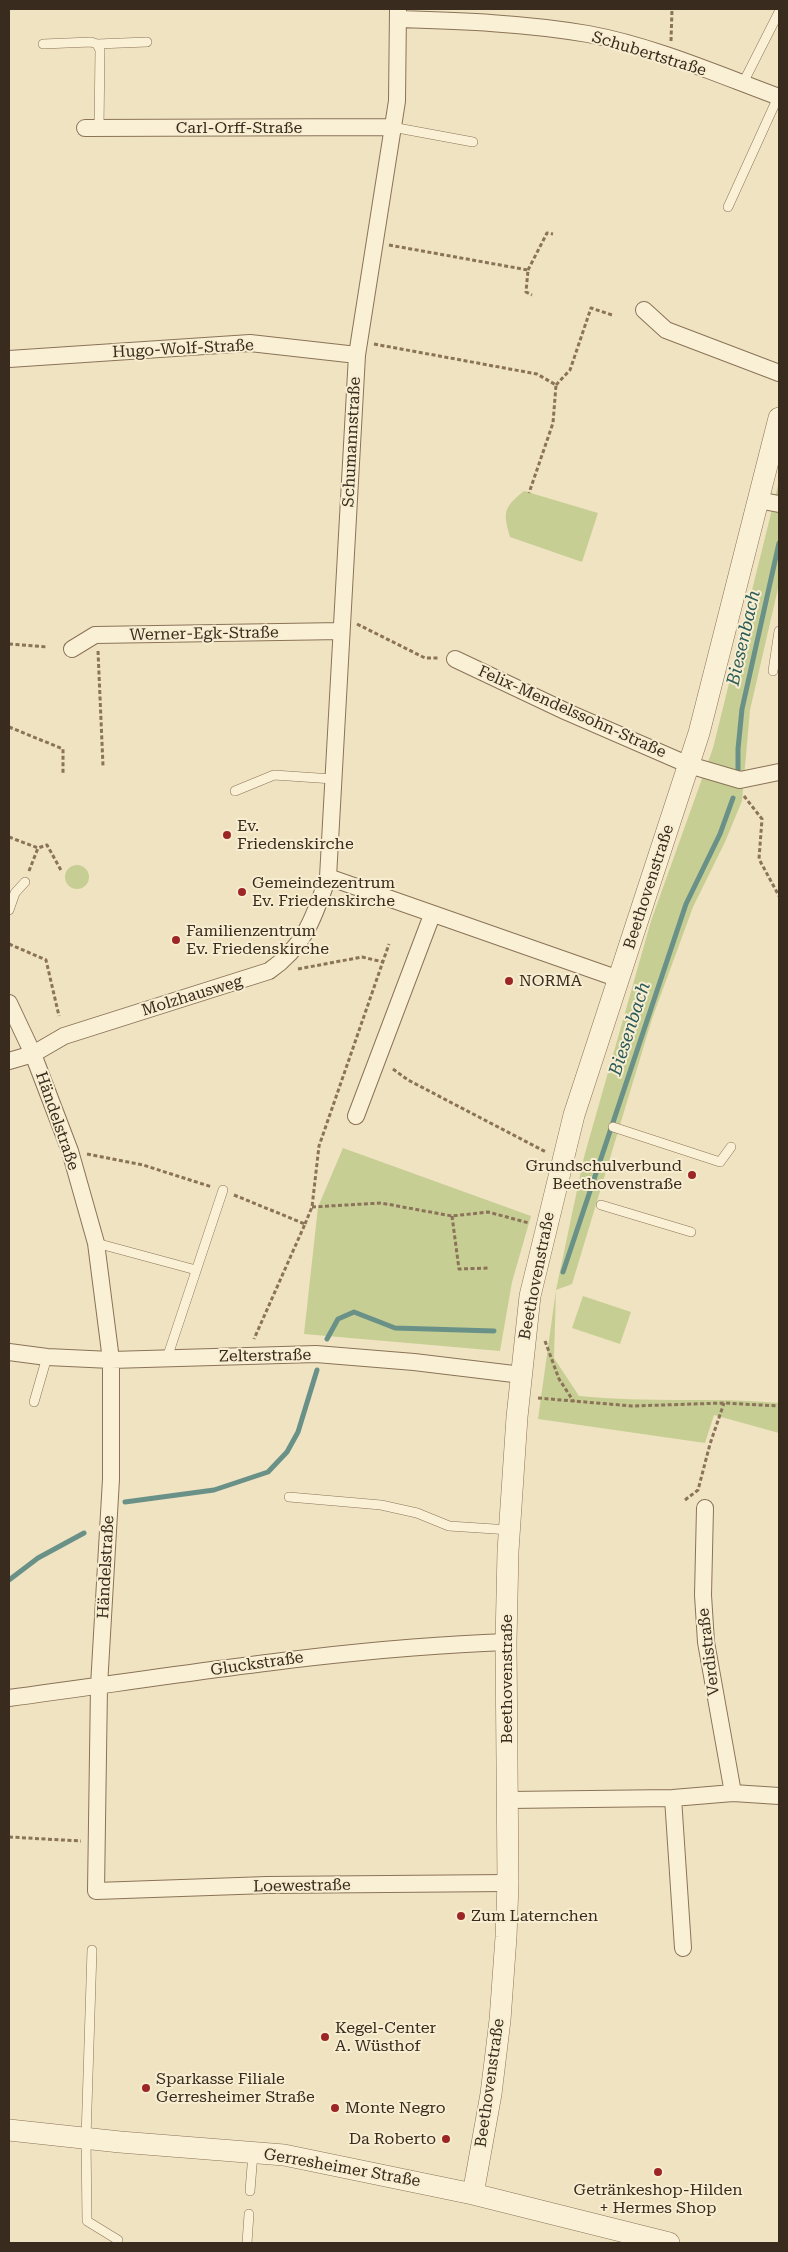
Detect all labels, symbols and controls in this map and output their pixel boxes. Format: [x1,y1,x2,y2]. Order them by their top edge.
street label: Schubertstraße [589,27,709,81]
street label: Carl-Orff-Straße [176,118,302,138]
street label: Hugo-Wolf-Straße [112,336,254,362]
street label: Schumannstraße [339,376,365,508]
water label: Biesenbach [723,588,765,688]
street label: Werner-Egk-Straße [129,623,279,645]
street label: Felix-Mendelssohn-Straße [475,662,669,762]
place label: Ev. Friedenskirche [237,816,354,854]
street label: Beethovenstraße [620,822,678,952]
marker: Ev. Friedenskirche [221,829,233,841]
place label: Gemeindezentrum Ev. Friedenskirche [252,873,395,911]
marker: Gemeindezentrum Ev. Friedenskirche [236,886,248,898]
place label: Familienzentrum Ev. Friedenskirche [186,921,329,959]
marker: Familienzentrum Ev. Friedenskirche [170,934,182,946]
place label: NORMA [519,971,582,991]
street label: Molzhausweg [139,972,245,1020]
marker: NORMA [503,975,515,987]
water label: Biesenbach [605,979,655,1079]
street label: Händelstraße [31,1069,83,1173]
place label: Grundschulverbund Beethovenstraße [526,1156,682,1194]
marker: Grundschulverbund Beethovenstraße [686,1169,698,1181]
street label: Beethovenstraße [515,1211,559,1341]
street label: Zelterstraße [219,1346,311,1366]
street label: Händelstraße [94,1515,118,1619]
street label: Verdistraße [694,1607,724,1697]
street label: Beethovenstraße [497,1614,517,1744]
street label: Gluckstraße [209,1648,305,1680]
street label: Loewestraße [253,1876,351,1896]
place label: Zum Laternchen [471,1906,598,1926]
marker: Zum Laternchen [455,1910,467,1922]
street label: Beethovenstraße [471,2017,509,2149]
place label: Kegel-Center A. Wüsthof [335,2018,436,2056]
marker: Kegel-Center A. Wüsthof [319,2031,331,2043]
place label: Sparkasse Filiale Gerresheimer Straße [156,2069,315,2107]
marker: Sparkasse Filiale Gerresheimer Straße [140,2082,152,2094]
place label: Monte Negro [345,2098,446,2118]
marker: Monte Negro [329,2102,341,2114]
place label: Da Roberto [349,2129,436,2149]
marker: Da Roberto [440,2133,452,2145]
street label: Gerresheimer Straße [262,2145,422,2191]
marker: Getränkeshop-Hilden + Hermes Shop [652,2166,664,2178]
place label: Getränkeshop-Hilden + Hermes Shop [573,2180,743,2218]

